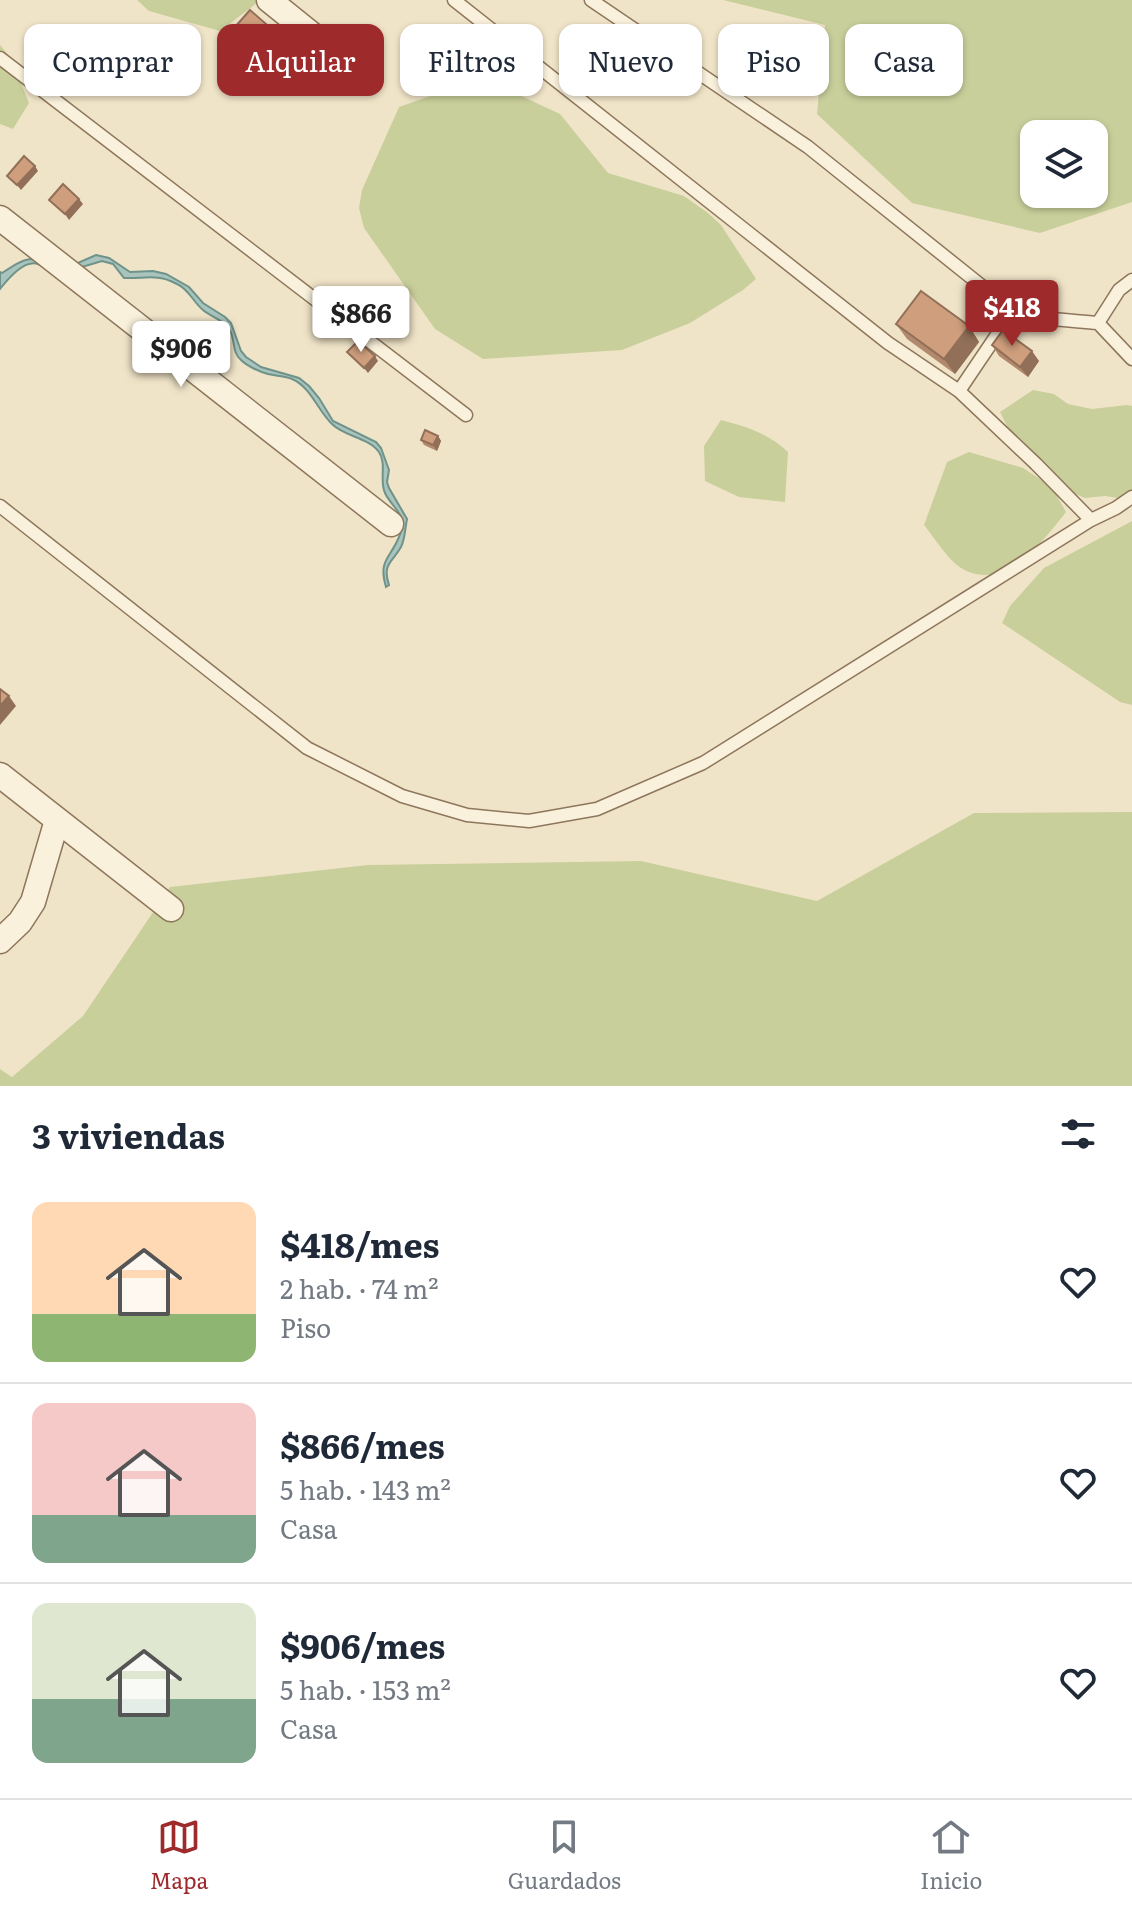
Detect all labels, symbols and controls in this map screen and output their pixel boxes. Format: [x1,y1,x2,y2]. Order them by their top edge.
chip: Comprar [24,24,201,96]
chip: Alquilar [217,24,384,96]
chip: Filtros [400,24,543,96]
chip: Nuevo [559,24,702,96]
chip: Piso [718,24,829,96]
chip: Casa [845,24,963,96]
map controls [1020,120,1108,208]
button: layers [1020,120,1108,208]
pin: $418 [965,280,1059,348]
pin: $866 [314,286,408,354]
text: $418 [983,286,1041,325]
text: $866 [330,292,392,331]
pin: $906 [134,321,228,389]
text: $906 [150,327,212,366]
text: 3 viviendas [32,1109,225,1159]
icon: filters [1056,1112,1100,1156]
text: $418/mes [280,1218,439,1268]
icon: home [96,1234,192,1330]
icon: heart [1056,1260,1100,1304]
text: 2 hab. · 74 m² [280,1268,439,1307]
text: Piso [280,1307,331,1346]
text: $866/mes [280,1419,445,1469]
icon: home [96,1435,192,1531]
icon: heart [1056,1461,1100,1505]
text: 5 hab. · 143 m² [280,1469,451,1508]
text: Casa [280,1508,337,1547]
text: $906/mes [280,1619,445,1669]
icon: home [96,1635,192,1731]
icon: heart [1056,1661,1100,1705]
text: 5 hab. · 153 m² [280,1669,451,1708]
text: Casa [280,1708,337,1747]
tab: Mapa [150,1815,208,1896]
tab: Guardados [508,1815,621,1896]
tab: Inicio [920,1815,982,1896]

